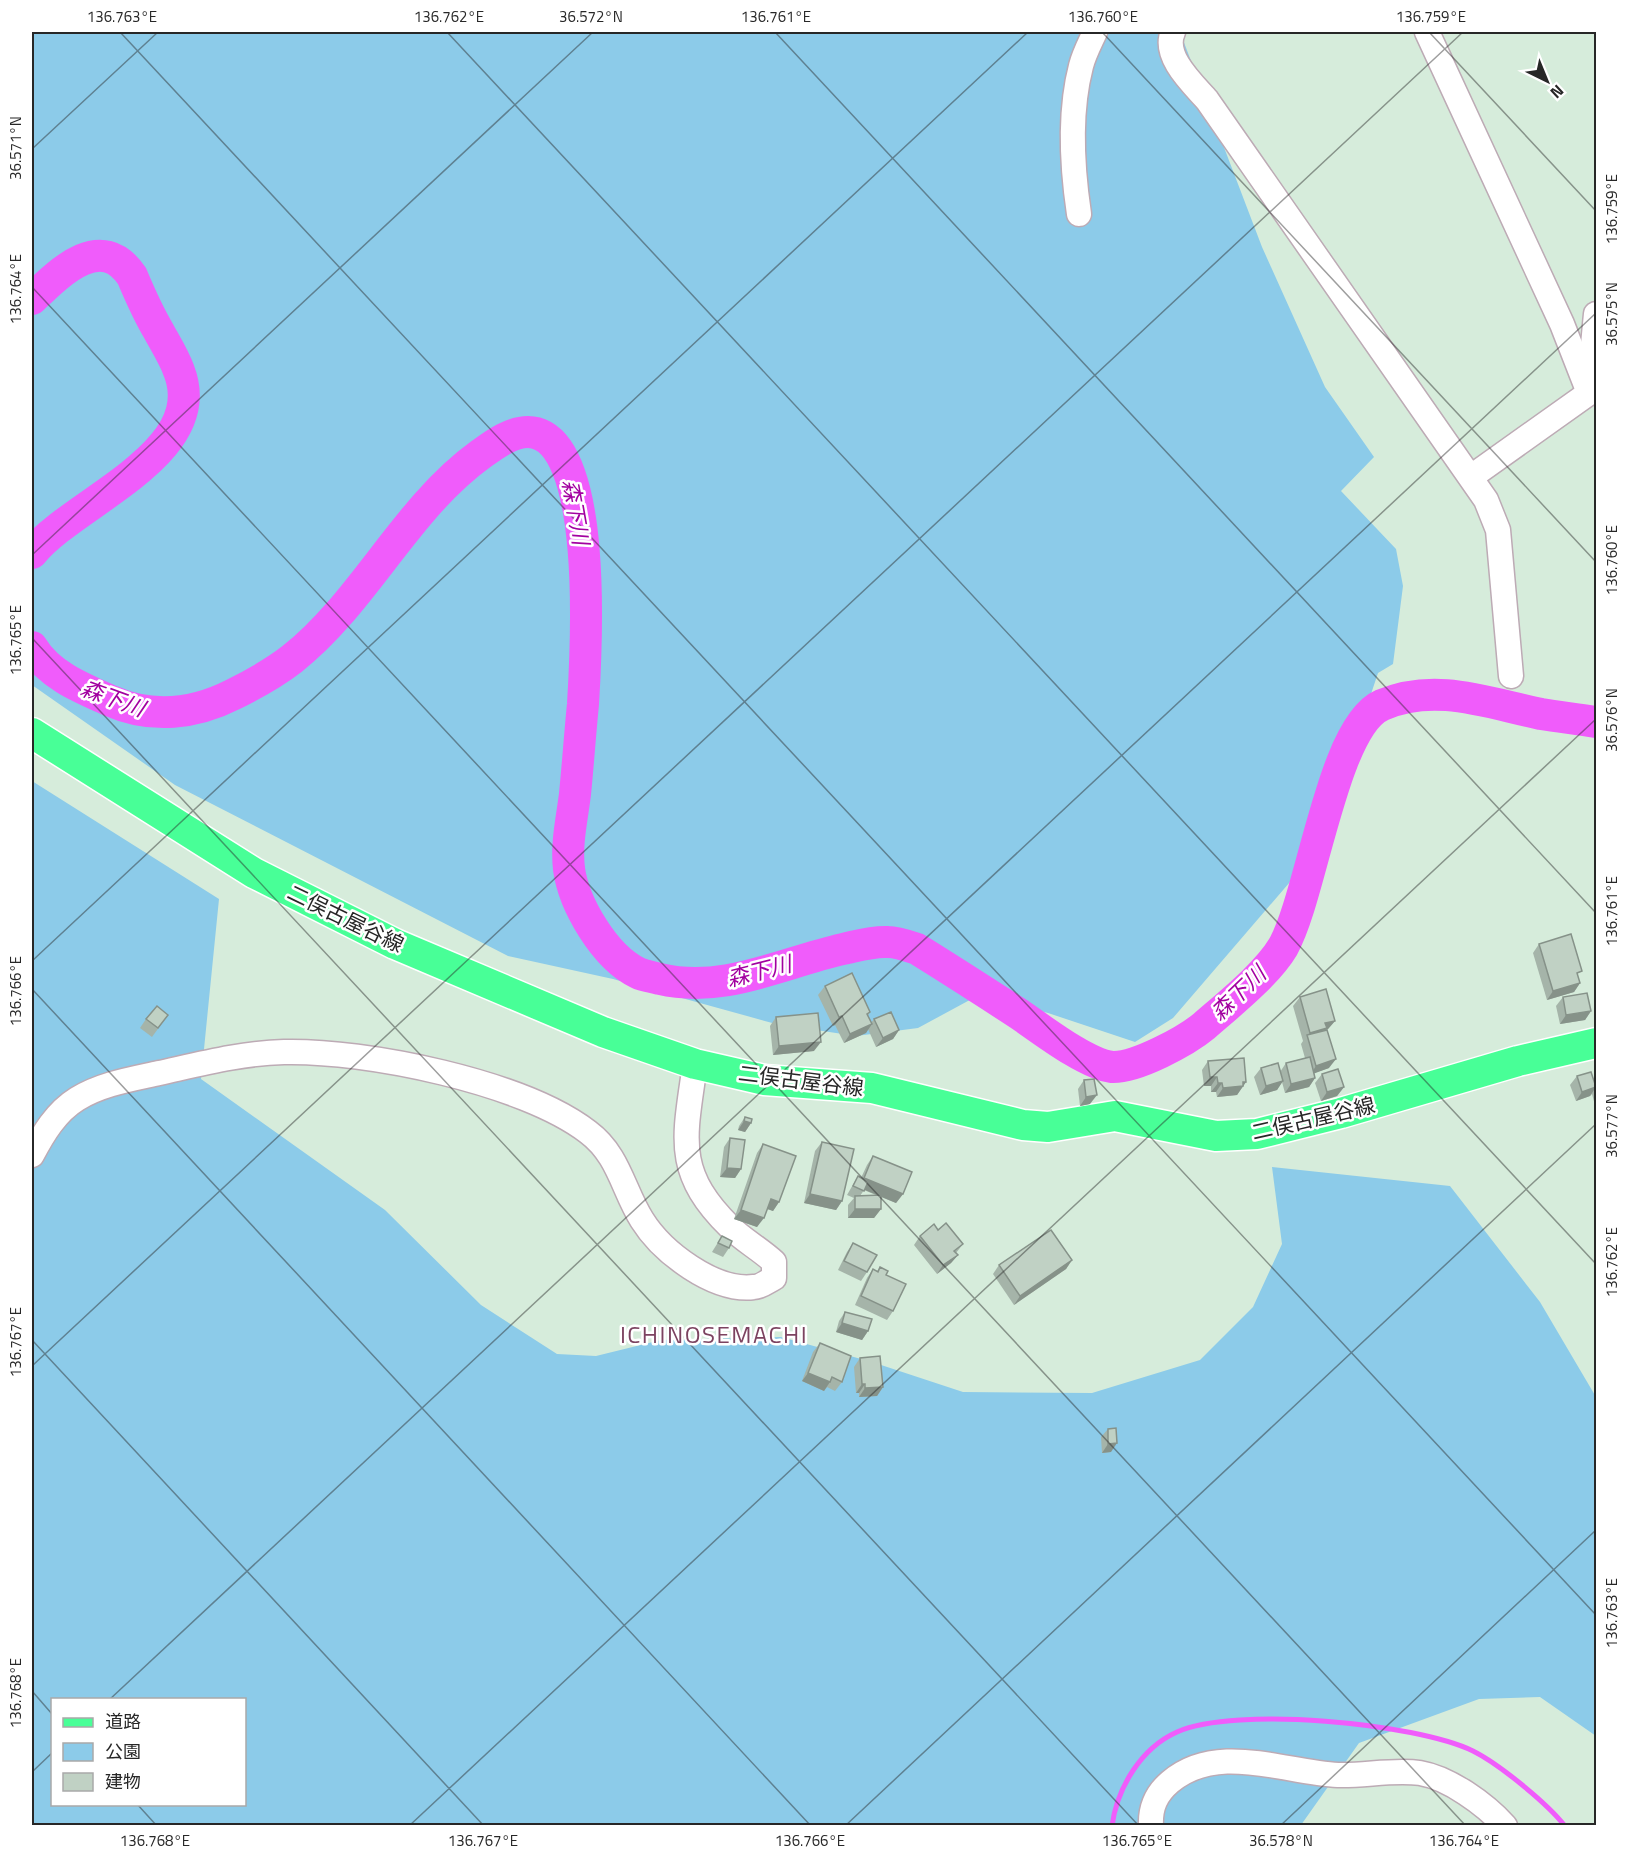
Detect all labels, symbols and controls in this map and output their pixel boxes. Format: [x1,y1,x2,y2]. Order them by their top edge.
text: 136.763°E [87,5,157,28]
text: 136.762°E [414,5,484,28]
text: 36.572°N [559,5,623,28]
text: 136.761°E [741,5,811,28]
text: 136.760°E [1068,5,1138,28]
text: 136.759°E [1396,5,1466,28]
north arrow [1517,51,1577,111]
text: N [1545,79,1569,105]
text: 36.571°N [4,116,27,180]
text: 136.759°E [1600,174,1623,244]
text: 136.764°E [4,254,27,324]
text: 36.575°N [1600,282,1623,346]
water label: 森下川 [554,477,599,549]
text: 136.760°E [1600,525,1623,595]
text: 136.765°E [4,605,27,675]
water label: 森下川 [76,671,152,726]
text: 36.576°N [1600,688,1623,752]
street label: 二俣古屋谷線 [282,876,410,960]
text: 136.761°E [1600,876,1623,946]
water label: 森下川 [723,946,797,995]
text: 136.766°E [4,956,27,1026]
water label: 森下川 [1202,956,1275,1028]
street label: 二俣古屋谷線 [737,1056,865,1104]
street label: 二俣古屋谷線 [1248,1088,1378,1148]
text: 36.577°N [1600,1094,1623,1158]
text: 136.762°E [1600,1227,1623,1297]
text: 136.767°E [4,1307,27,1377]
district label: ICHINOSEMACHI [620,1316,808,1352]
text: 136.763°E [1600,1578,1623,1648]
text: 136.768°E [4,1658,27,1728]
legend [51,1698,246,1806]
text: 道路 [105,1708,141,1735]
text: 公園 [105,1738,141,1765]
text: 建物 [105,1768,141,1795]
text: 136.768°E [120,1829,190,1852]
text: 136.767°E [448,1829,518,1852]
text: 136.766°E [775,1829,845,1852]
text: 136.765°E [1102,1829,1172,1852]
text: 36.578°N [1249,1829,1313,1852]
text: 136.764°E [1429,1829,1499,1852]

